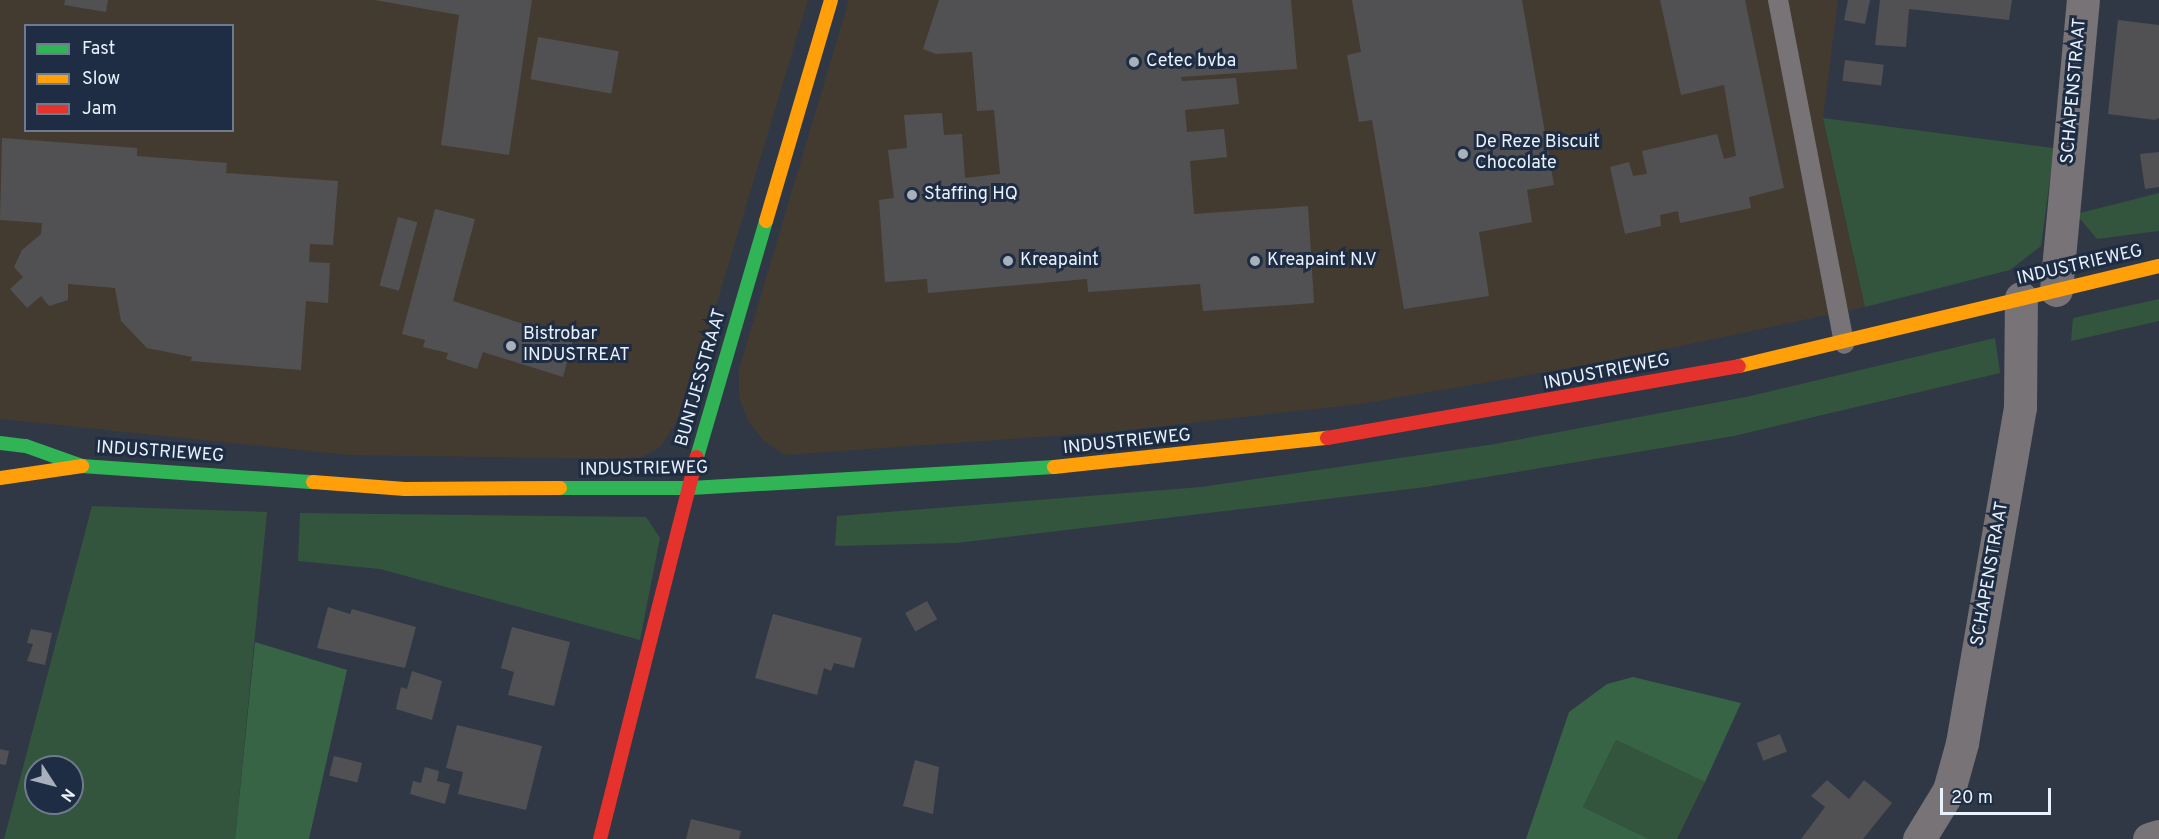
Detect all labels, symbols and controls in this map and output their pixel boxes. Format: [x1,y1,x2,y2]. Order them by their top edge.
street label: SCHAPENSTRAAT [2058,17,2092,165]
legend [24,24,234,132]
text: Fast [82,38,115,61]
place label: Cetec bvba [1146,51,1236,73]
marker: Cetec bvba [1127,55,1141,69]
text: Slow [82,68,120,91]
text: Jam [82,98,117,121]
place label: De Reze Biscuit Chocolate [1475,133,1600,176]
marker: De Reze Biscuit Chocolate [1456,147,1470,161]
place label: Staffing HQ [924,184,1018,206]
marker: Staffing HQ [905,188,919,202]
street label: INDUSTRIEWEG [2015,241,2145,291]
place label: Kreapaint [1020,250,1099,272]
place label: Kreapaint N.V [1267,250,1377,272]
marker: Kreapaint [1001,254,1015,268]
marker: Kreapaint N.V [1248,254,1262,268]
street label: BUNTJESSTRAAT [672,307,732,449]
place label: Bistrobar INDUSTREAT [523,325,630,368]
marker: Bistrobar INDUSTREAT [504,339,518,353]
street label: INDUSTRIEWEG [1542,350,1672,396]
street label: INDUSTRIEWEG [1062,426,1192,460]
street label: INDUSTRIEWEG [95,438,225,468]
street label: INDUSTRIEWEG [580,458,708,482]
street label: SCHAPENSTRAAT [1968,500,2014,648]
north arrow [24,755,84,815]
scale bar [1943,776,2054,814]
text: N [55,784,78,805]
text: 20 m [1951,787,1993,810]

